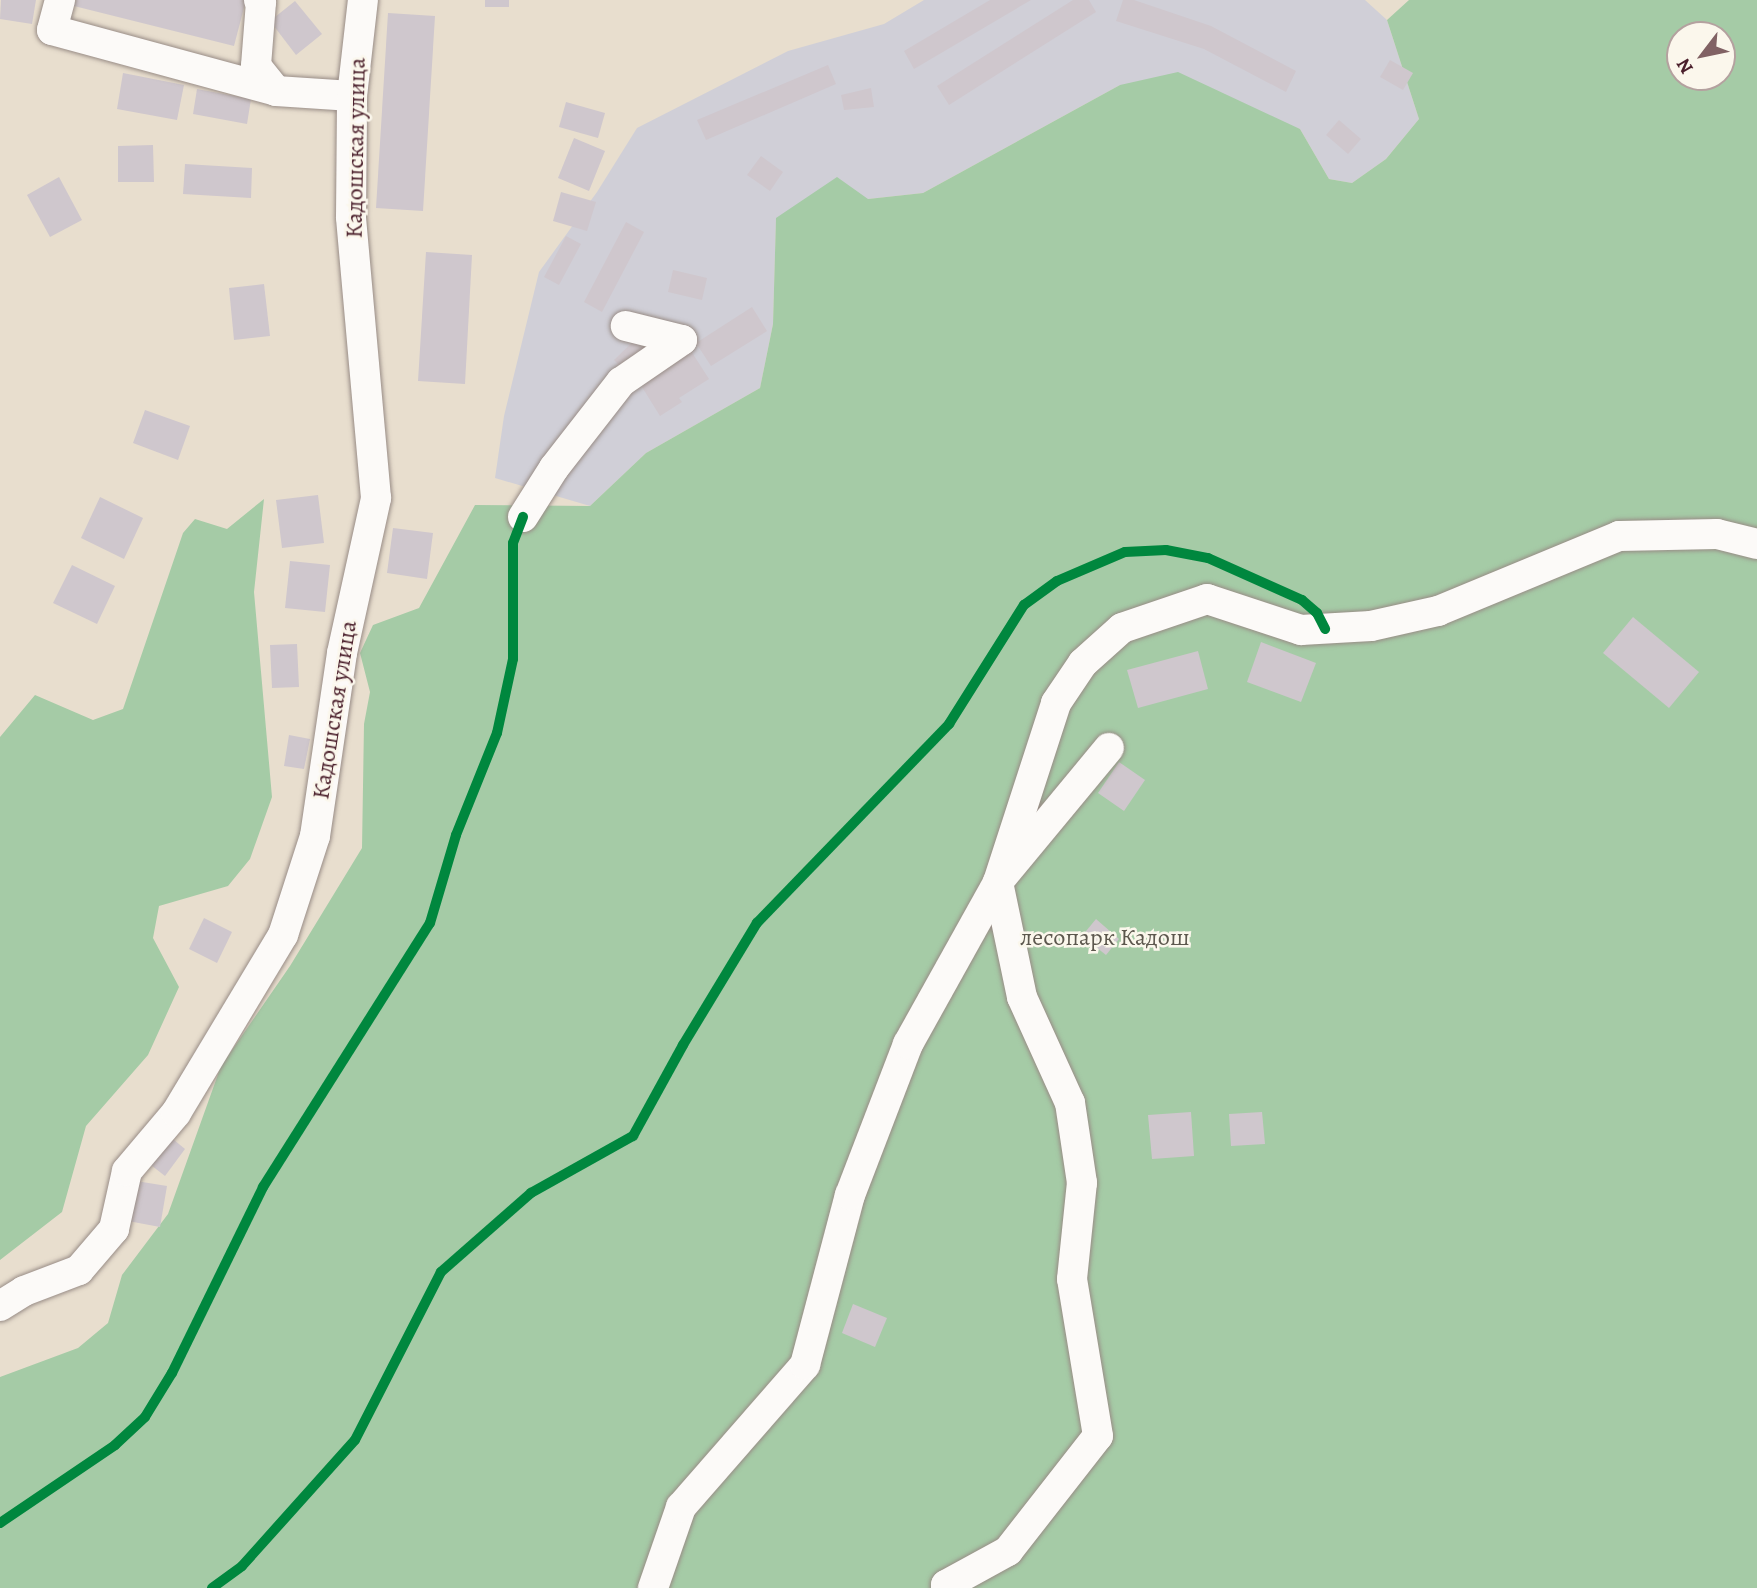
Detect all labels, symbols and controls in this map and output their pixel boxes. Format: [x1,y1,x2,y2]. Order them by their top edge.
north arrow [1666,21,1736,91]
text: N [1670,53,1700,79]
street label: Кадошская улица [340,57,372,239]
street label: Кадошская улица [307,618,363,802]
park label: лесопарк Кадош [1020,924,1190,952]

